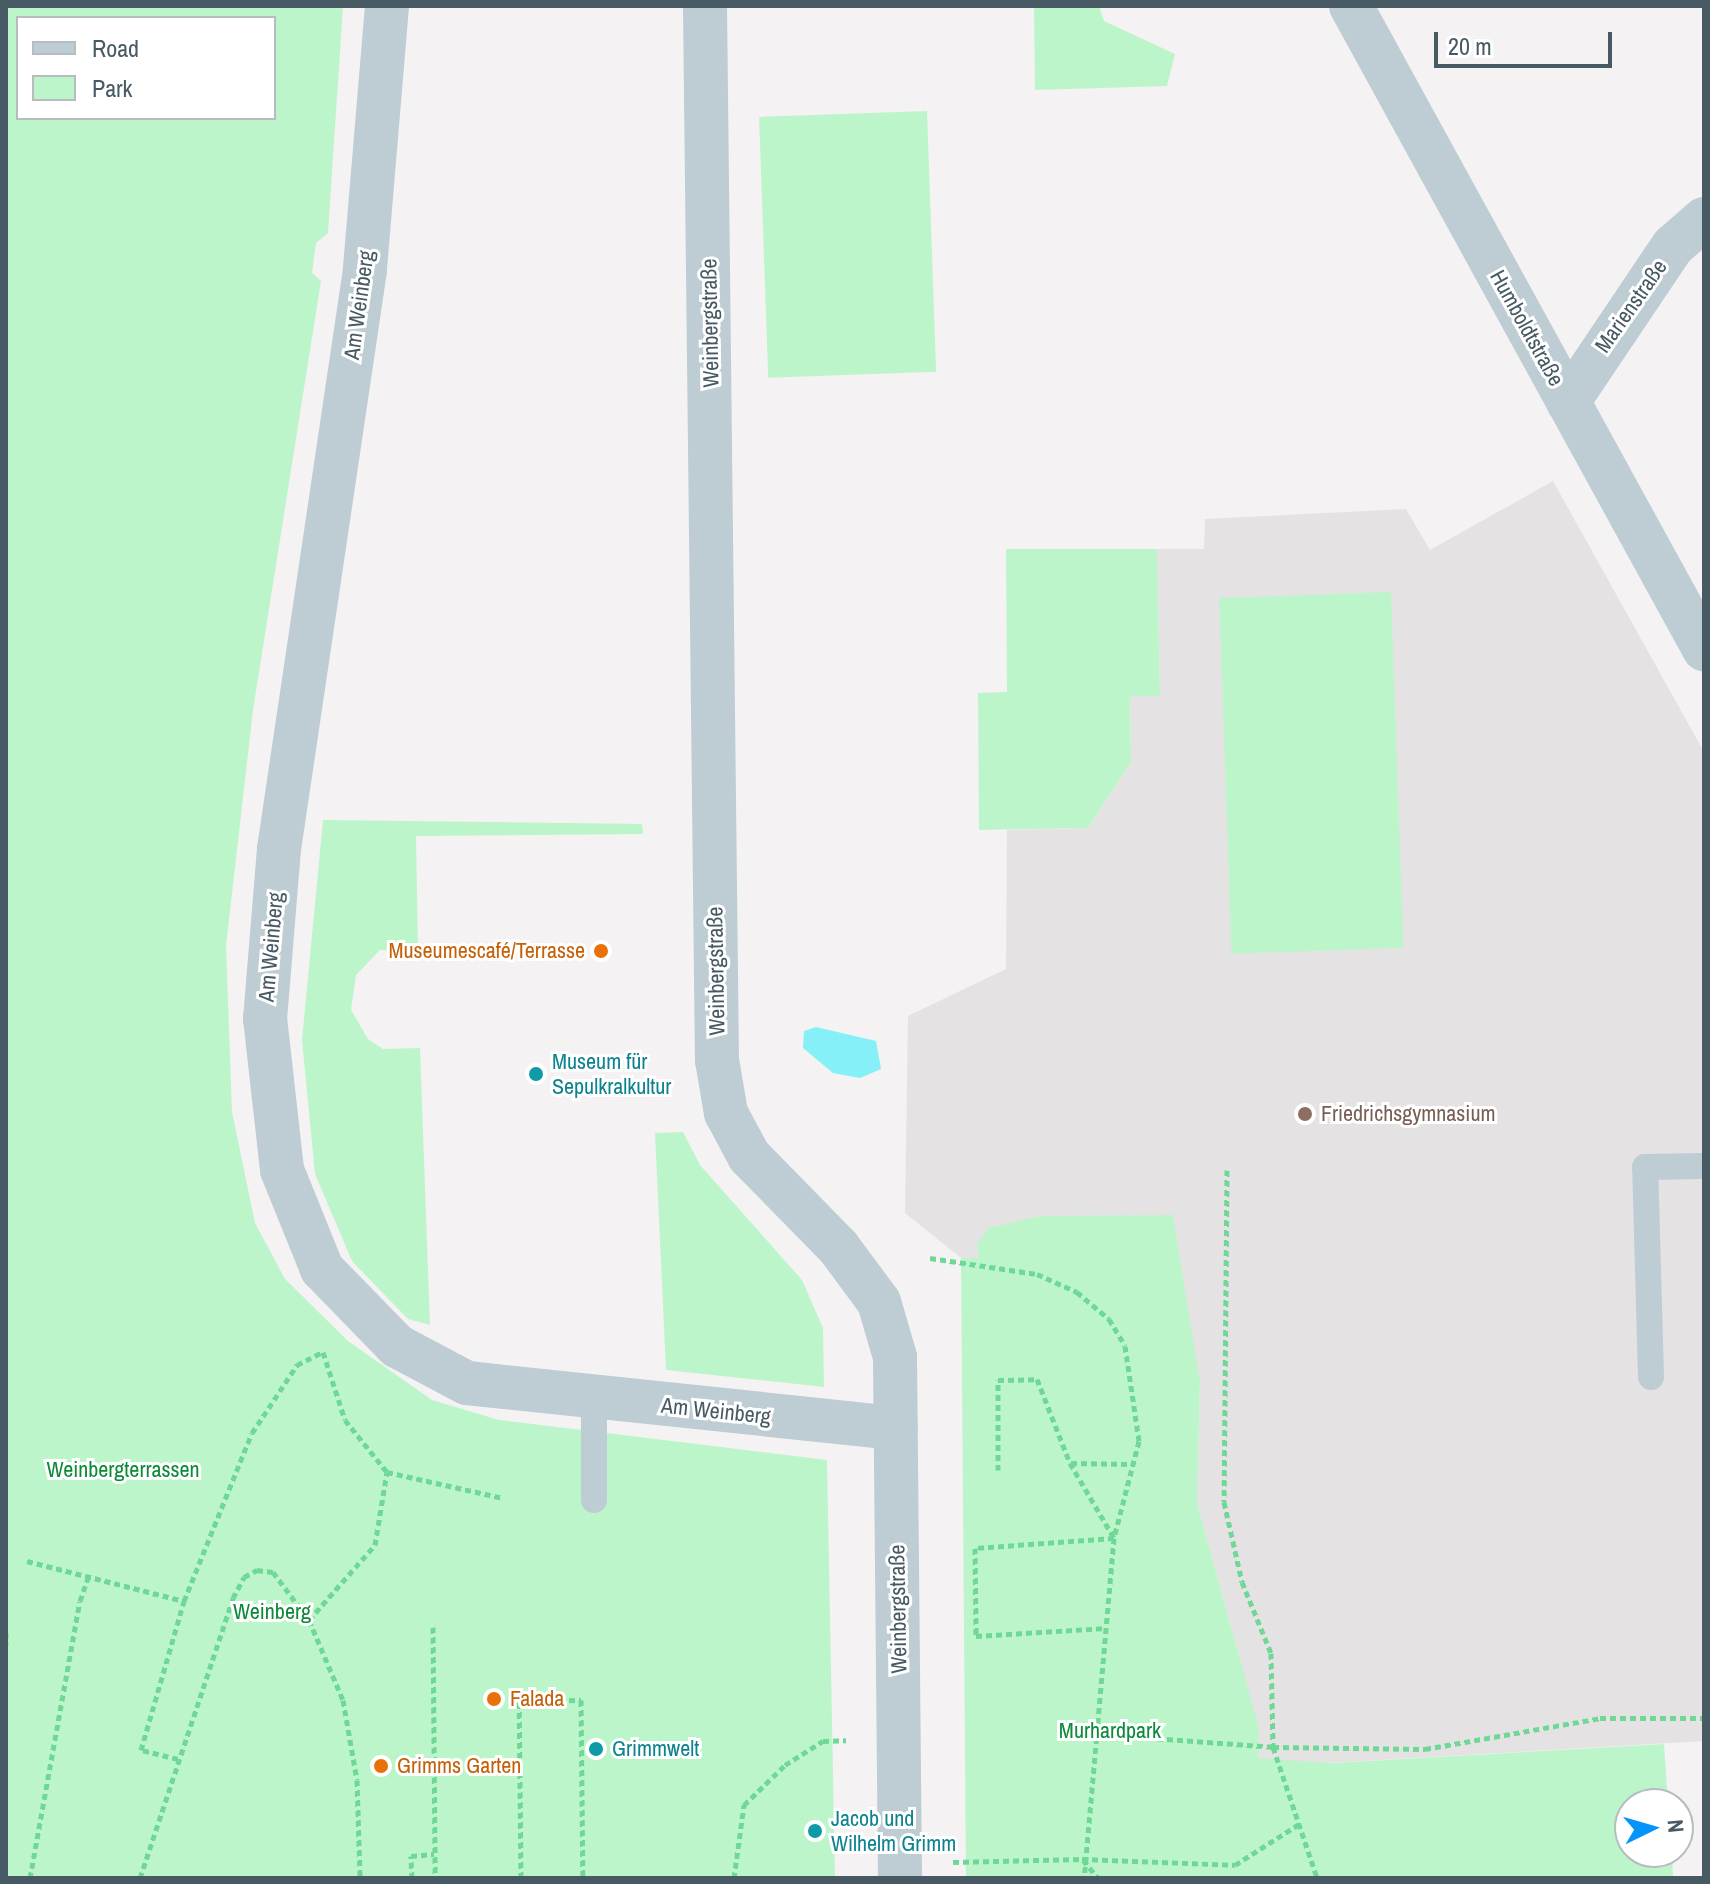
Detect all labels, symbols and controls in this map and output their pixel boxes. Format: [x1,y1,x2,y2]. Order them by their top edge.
legend [16,16,276,120]
scale bar [1438,16,1616,66]
text: 20 m [1448,30,1492,62]
text: Road [92,32,139,64]
text: Park [92,72,132,104]
street label: Am Weinberg [338,249,380,361]
street label: Marienstraße [1589,254,1673,358]
street label: Weinbergstraße [696,258,724,388]
street label: Humboldtstraße [1484,265,1570,391]
street label: Am Weinberg [253,891,289,1003]
street label: Weinbergstraße [702,906,730,1036]
place label: Museumescafé/Terrasse [388,938,585,964]
marker: Museumescafé/Terrasse [592,942,610,960]
place label: Museum für Sepulkralkultur [552,1048,671,1100]
marker: Museum für Sepulkralkultur [527,1065,545,1083]
place label: Friedrichsgymnasium [1321,1101,1495,1127]
marker: Friedrichsgymnasium [1296,1105,1314,1123]
street label: Am Weinberg [660,1392,772,1430]
park label: Weinbergterrassen [46,1457,200,1483]
street label: Weinbergstraße [884,1544,912,1674]
park label: Weinberg [233,1599,311,1625]
place label: Falada [510,1686,564,1712]
marker: Falada [485,1690,503,1708]
park label: Murhardpark [1059,1718,1161,1744]
place label: Grimmwelt [612,1736,699,1762]
marker: Grimmwelt [587,1740,605,1758]
place label: Grimms Garten [397,1753,521,1779]
marker: Grimms Garten [372,1757,390,1775]
north arrow [1614,1788,1694,1868]
place label: Jacob und Wilhelm Grimm [831,1805,956,1856]
text: N [1660,1818,1691,1834]
marker: Jacob und Wilhelm Grimm [806,1822,824,1840]

